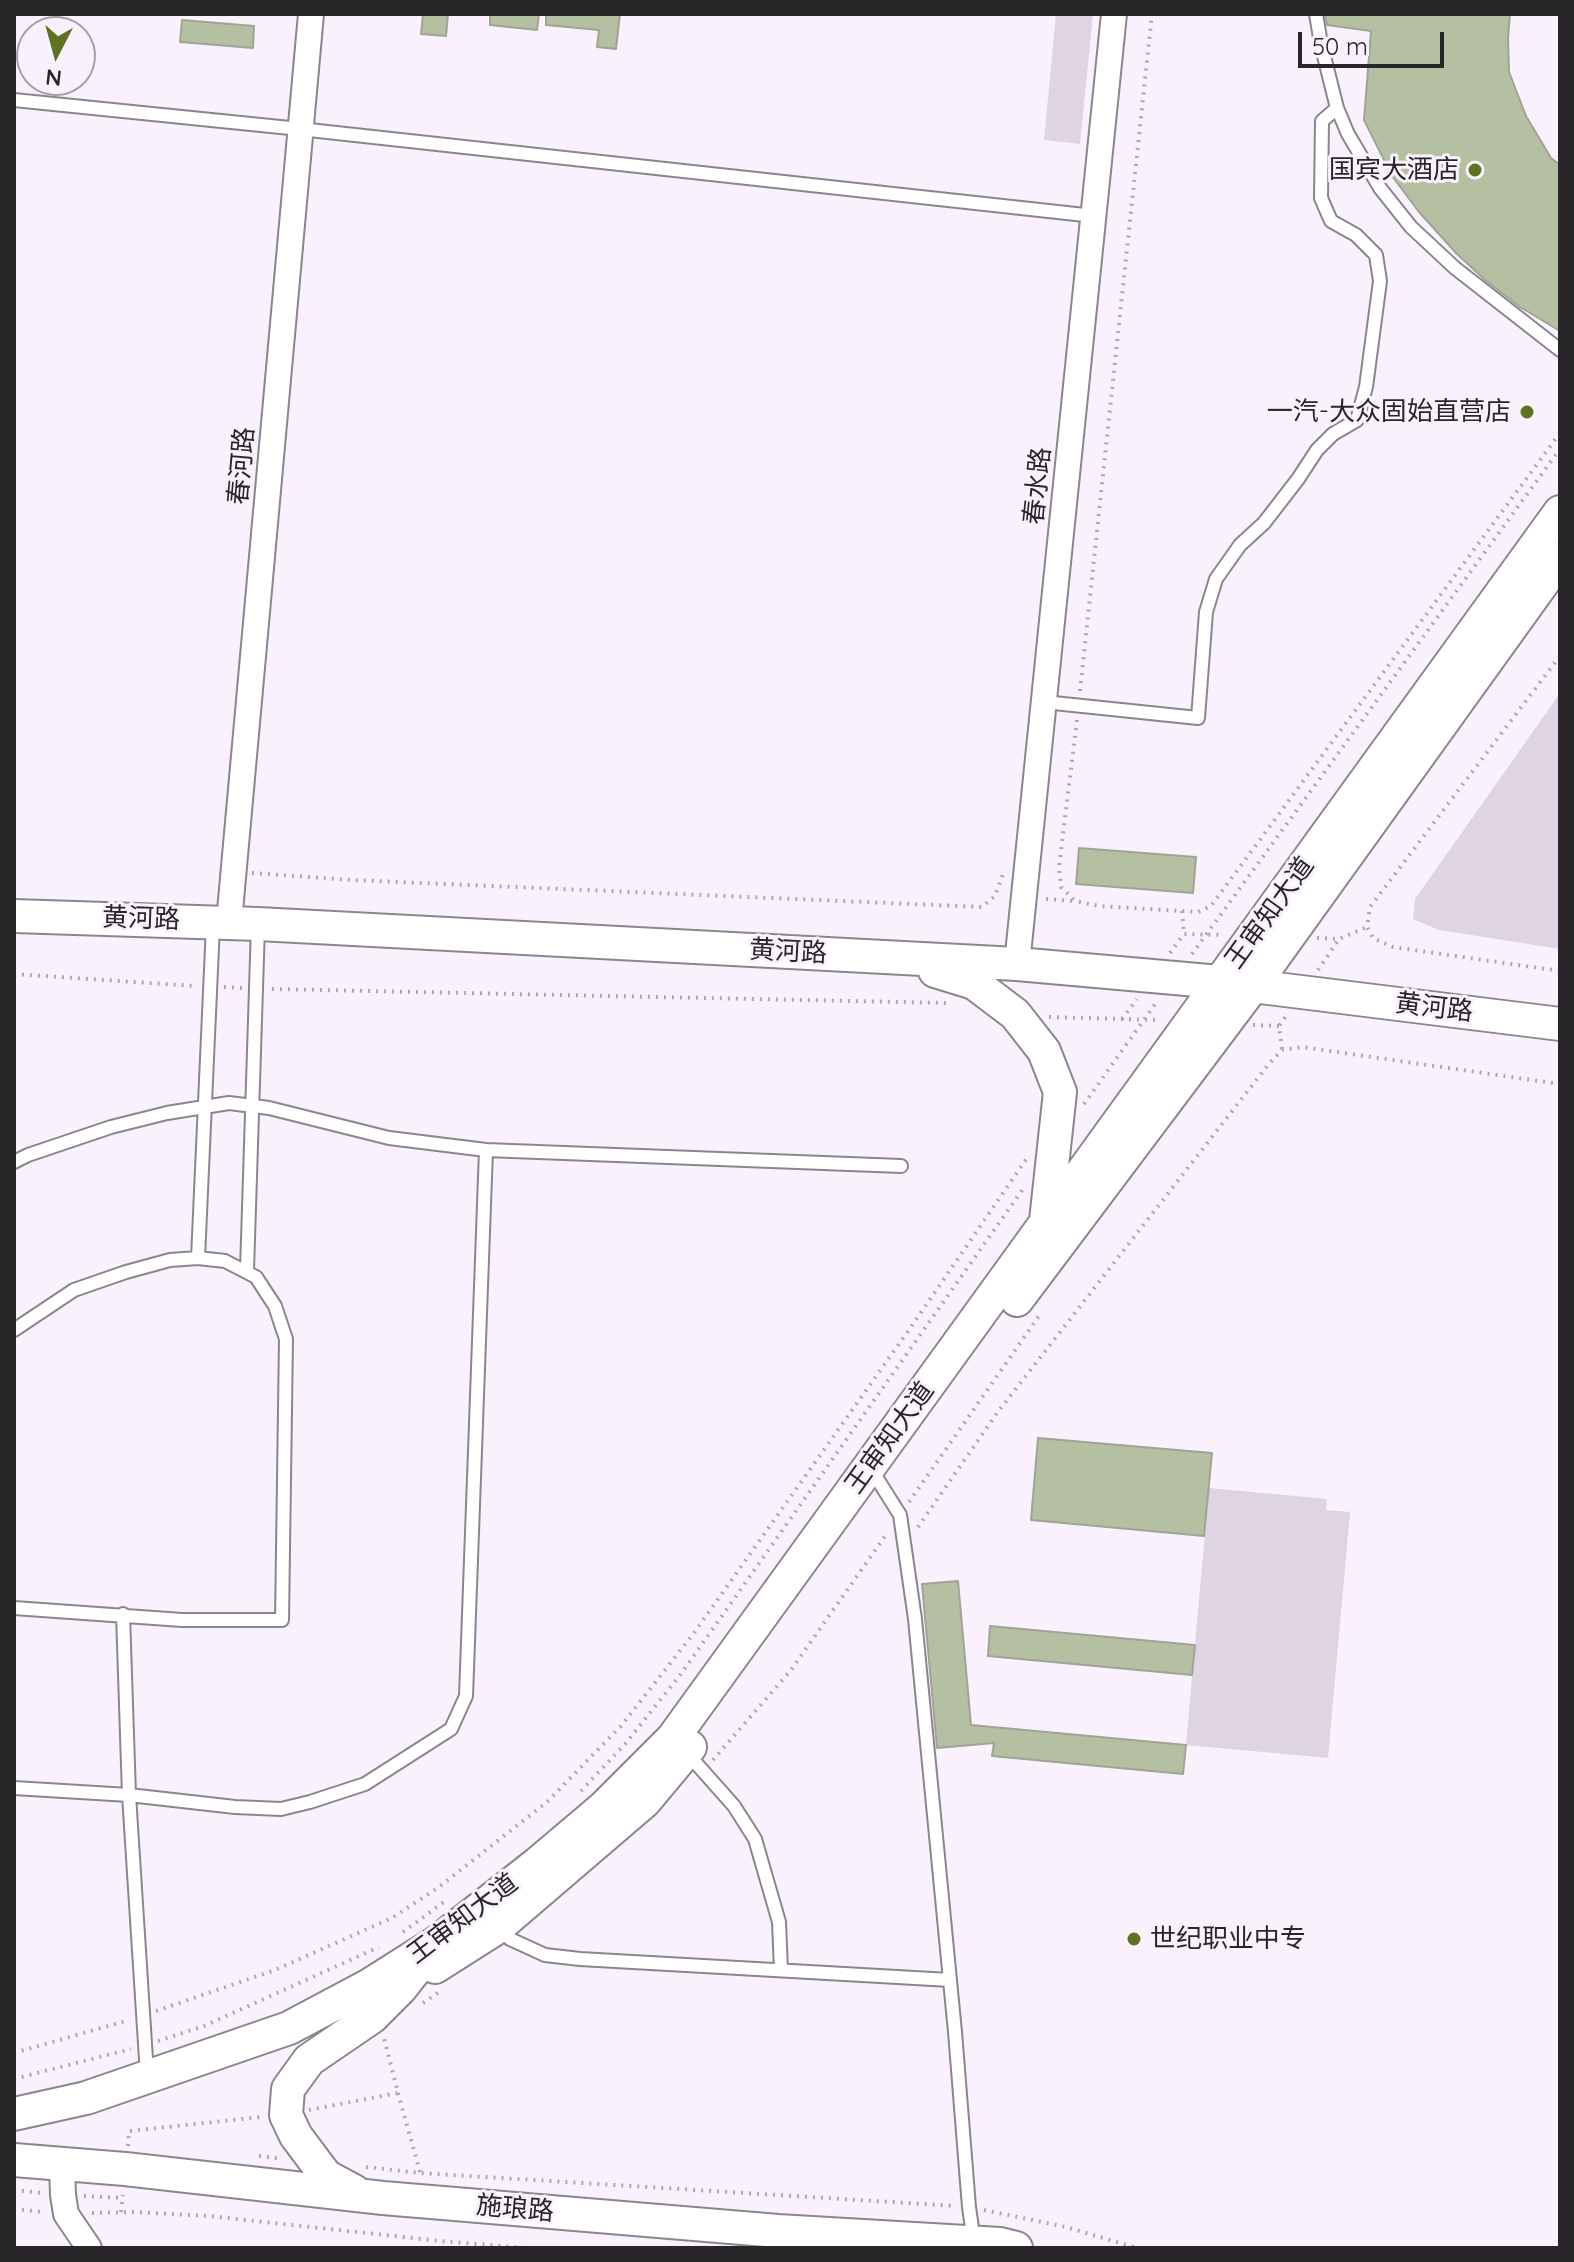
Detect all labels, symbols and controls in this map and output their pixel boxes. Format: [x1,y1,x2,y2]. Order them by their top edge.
north arrow [16,16,96,96]
scale bar [1302,16,1448,66]
text: 50 m [1312,31,1368,61]
text: N [44,63,63,93]
place label: 国宾大酒店 [1329,154,1459,186]
marker: 国宾大酒店 [1466,161,1484,179]
place label: 一汽-大众固始直营店 [1267,396,1511,428]
marker: 一汽-大众固始直营店 [1518,403,1536,421]
street label: 春河路 [223,426,261,506]
street label: 春水路 [1018,446,1058,526]
street label: 王审知大道 [1219,851,1321,975]
street label: 黄河路 [101,902,181,936]
street label: 黄河路 [748,934,828,970]
street label: 黄河路 [1393,988,1475,1028]
street label: 王审知大道 [839,1376,941,1500]
street label: 王审知大道 [402,1867,524,1971]
place label: 世纪职业中专 [1150,1923,1306,1955]
marker: 世纪职业中专 [1125,1930,1143,1948]
street label: 施琅路 [475,2190,555,2228]

